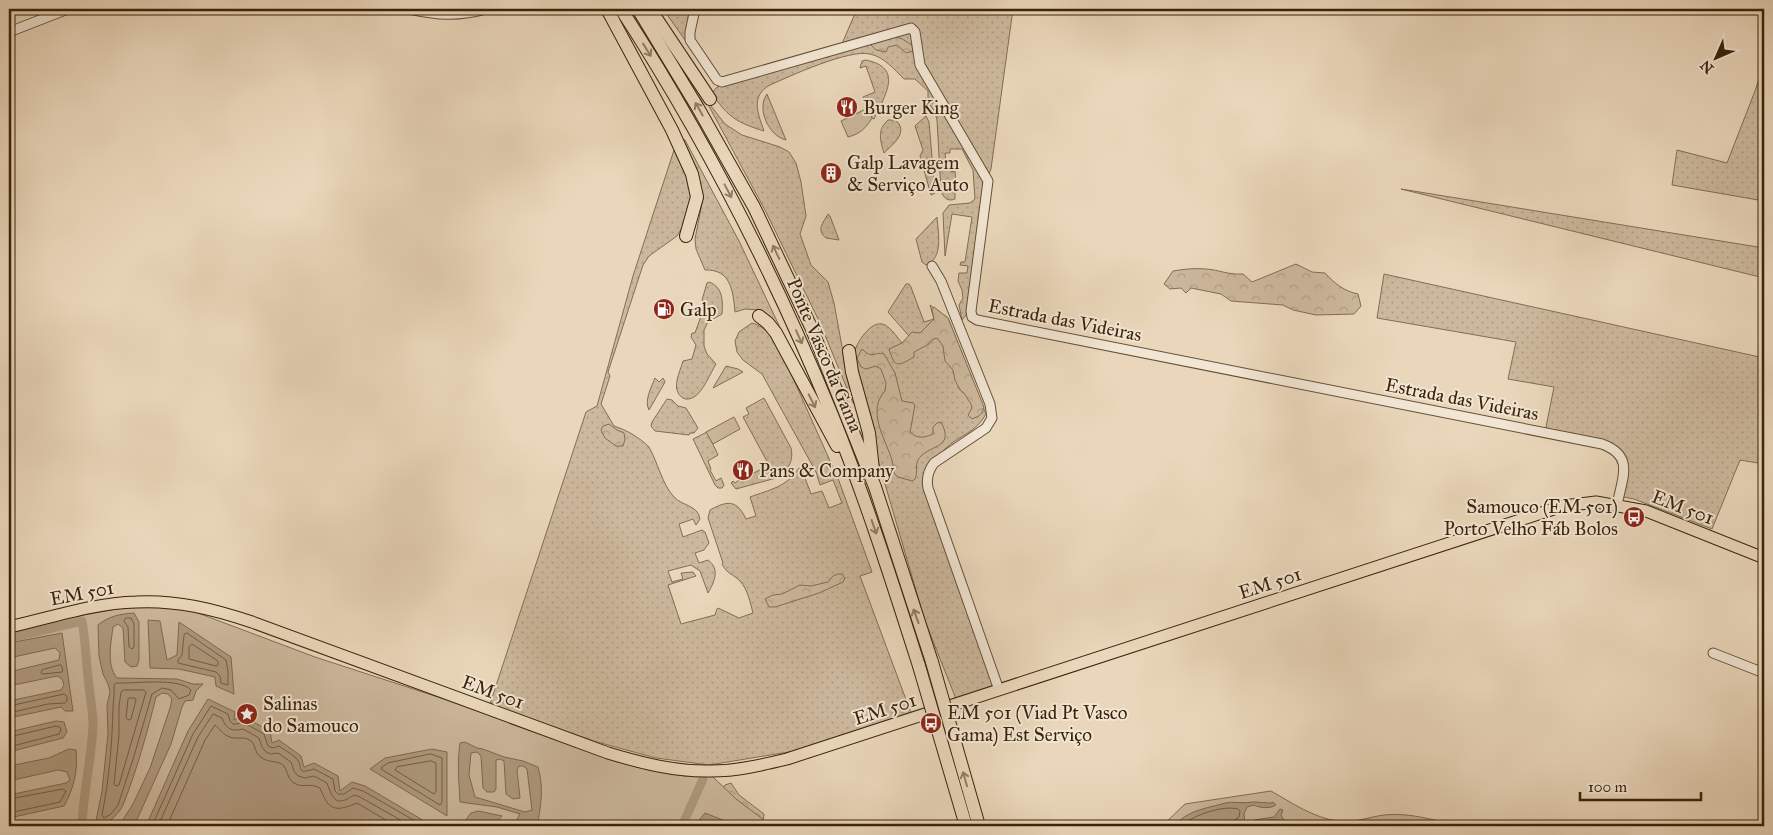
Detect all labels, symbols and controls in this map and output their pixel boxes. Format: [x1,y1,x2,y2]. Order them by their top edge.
north arrow [1690,32,1740,82]
one-way arrow [642,43,653,57]
text: N [1697,57,1717,77]
restaurant icon: Burger King [835,95,859,119]
place label: Burger King [863,96,959,120]
one-way arrow [693,103,703,117]
place label: Galp Lavagem & Serviço Auto [847,151,969,196]
building icon: Galp Lavagem & Serviço Auto [819,161,843,185]
one-way arrow [724,183,733,198]
one-way arrow [770,245,780,260]
street label: Ponte Vasco da Gama [782,274,868,436]
street label: Estrada das Videiras [986,294,1144,346]
fuel station icon: Galp [652,297,676,321]
place label: Galp [680,298,717,321]
one-way arrow [794,329,804,344]
street label: Estrada das Videiras [1383,373,1541,425]
one-way arrow [808,393,817,408]
restaurant icon: Pans & Company [731,458,755,482]
place label: Pans & Company [759,459,895,482]
street label: EM 501 [1649,485,1717,529]
place label: Samouco (EM 501) Porto Velho Fáb Bolos [1444,495,1618,540]
bus stop icon: Samouco (EM 501) Porto Velho Fáb Bolos [1622,505,1646,529]
one-way arrow [870,518,879,534]
street label: EM 501 [1236,562,1304,604]
street label: EM 501 [48,576,116,610]
one-way arrow [911,608,920,624]
street label: EM 501 [459,670,527,714]
street label: EM 501 [851,688,919,730]
place label: Salinas do Samouco [263,692,359,737]
place label: EM 501 (Viad Pt Vasco Gama) Est Serviço [947,701,1128,747]
place icon: Salinas do Samouco [235,702,259,726]
bus stop icon: EM 501 (Viad Pt Vasco Gama) Est Serviço [919,711,943,735]
scale bar [1580,770,1702,802]
one-way arrow [960,772,970,788]
text: 100 m [1588,778,1628,796]

